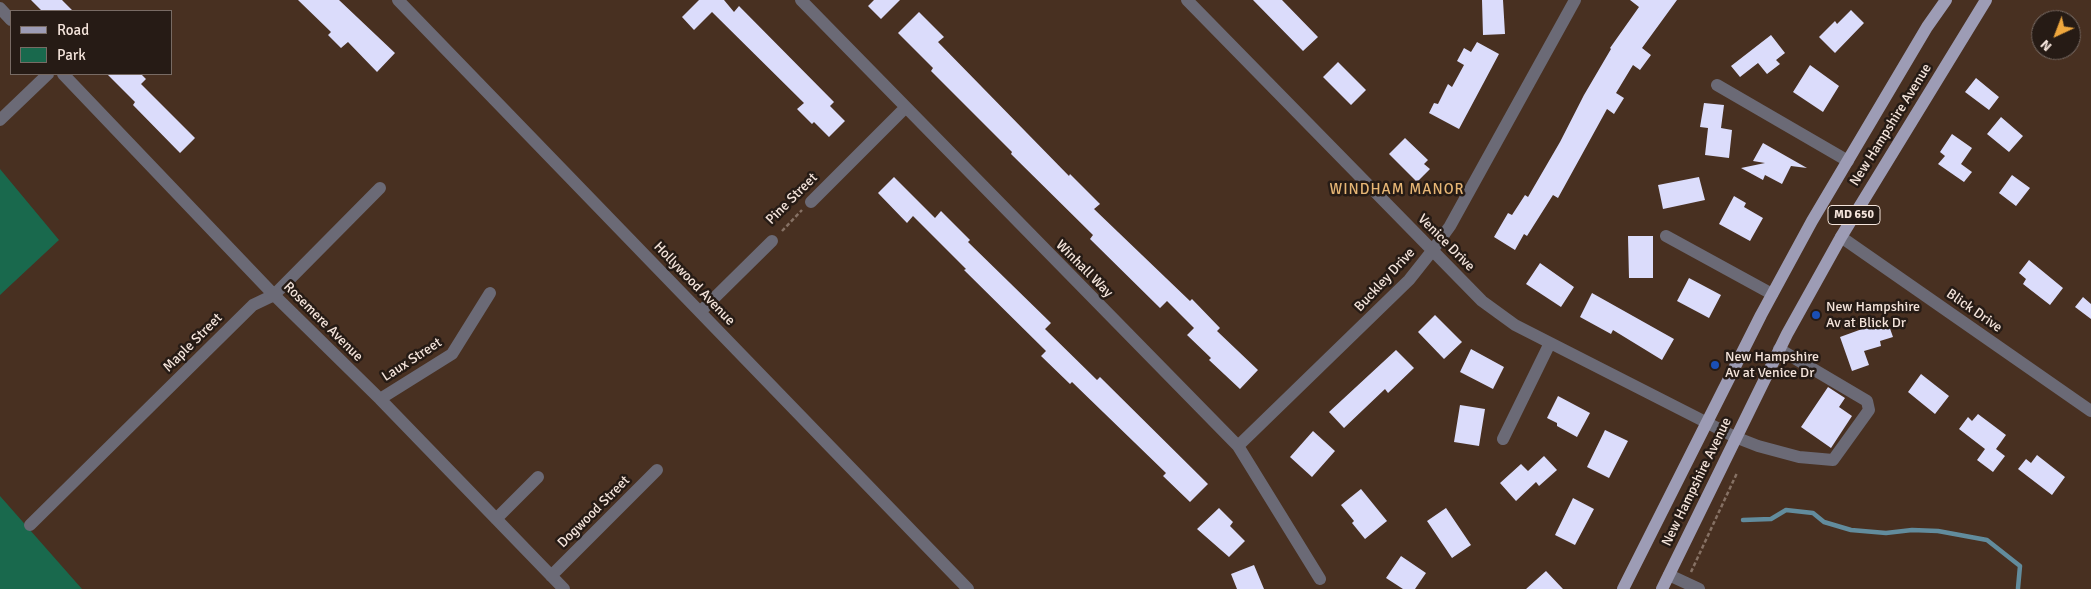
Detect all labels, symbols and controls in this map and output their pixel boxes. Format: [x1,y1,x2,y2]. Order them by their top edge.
legend [10,10,172,75]
north arrow [2031,10,2081,60]
text: Road [57,21,89,39]
text: N [2037,36,2055,55]
text: Park [57,46,86,64]
street label: New Hampshire Avenue [1847,61,1935,189]
street label: Pine Street [763,170,821,228]
district label: WINDHAM MANOR [1328,181,1466,199]
road number: MD 650 [1828,206,1880,224]
street label: Venice Drive [1414,211,1478,275]
street label: Winhall Way [1052,237,1116,301]
street label: Hollywood Avenue [650,239,738,329]
street label: Buckley Drive [1351,245,1419,315]
street label: Rosemere Avenue [280,279,366,365]
street label: Blick Drive [1943,286,2005,336]
place label: New Hampshire Av at Blick Dr [1826,299,1920,332]
marker: New Hampshire Av at Blick Dr [1810,309,1822,321]
street label: Maple Street [160,310,226,376]
street label: Laux Street [379,334,445,386]
place label: New Hampshire Av at Venice Dr [1725,349,1819,382]
marker: New Hampshire Av at Venice Dr [1709,359,1721,371]
street label: New Hampshire Avenue [1659,415,1735,549]
street label: Dogwood Street [554,472,634,552]

